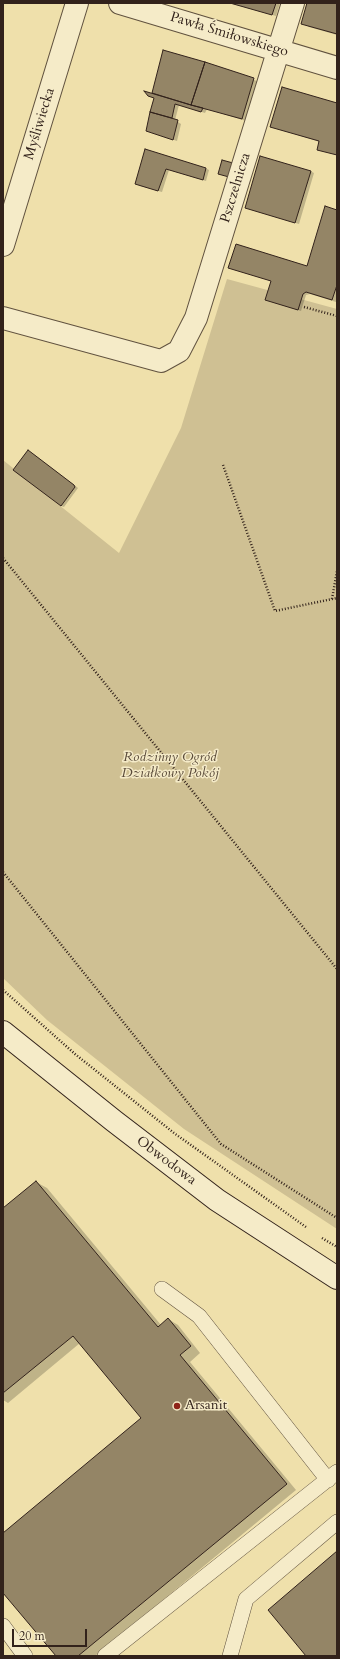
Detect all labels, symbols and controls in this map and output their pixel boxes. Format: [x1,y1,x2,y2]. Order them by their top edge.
street label: Pawła Śmiłowskiego [168,9,290,61]
street label: Myśliwiecka [21,86,59,162]
street label: Pszczelnicza [217,151,255,225]
park label: Rodzinny Ogród Działkowy Pokój [121,750,219,782]
street label: Obwodowa [133,1133,199,1189]
place label: Arsanit [185,1398,227,1414]
marker: Arsanit [172,1401,182,1411]
scale bar [14,1621,89,1647]
text: 20 m [19,1628,45,1644]

